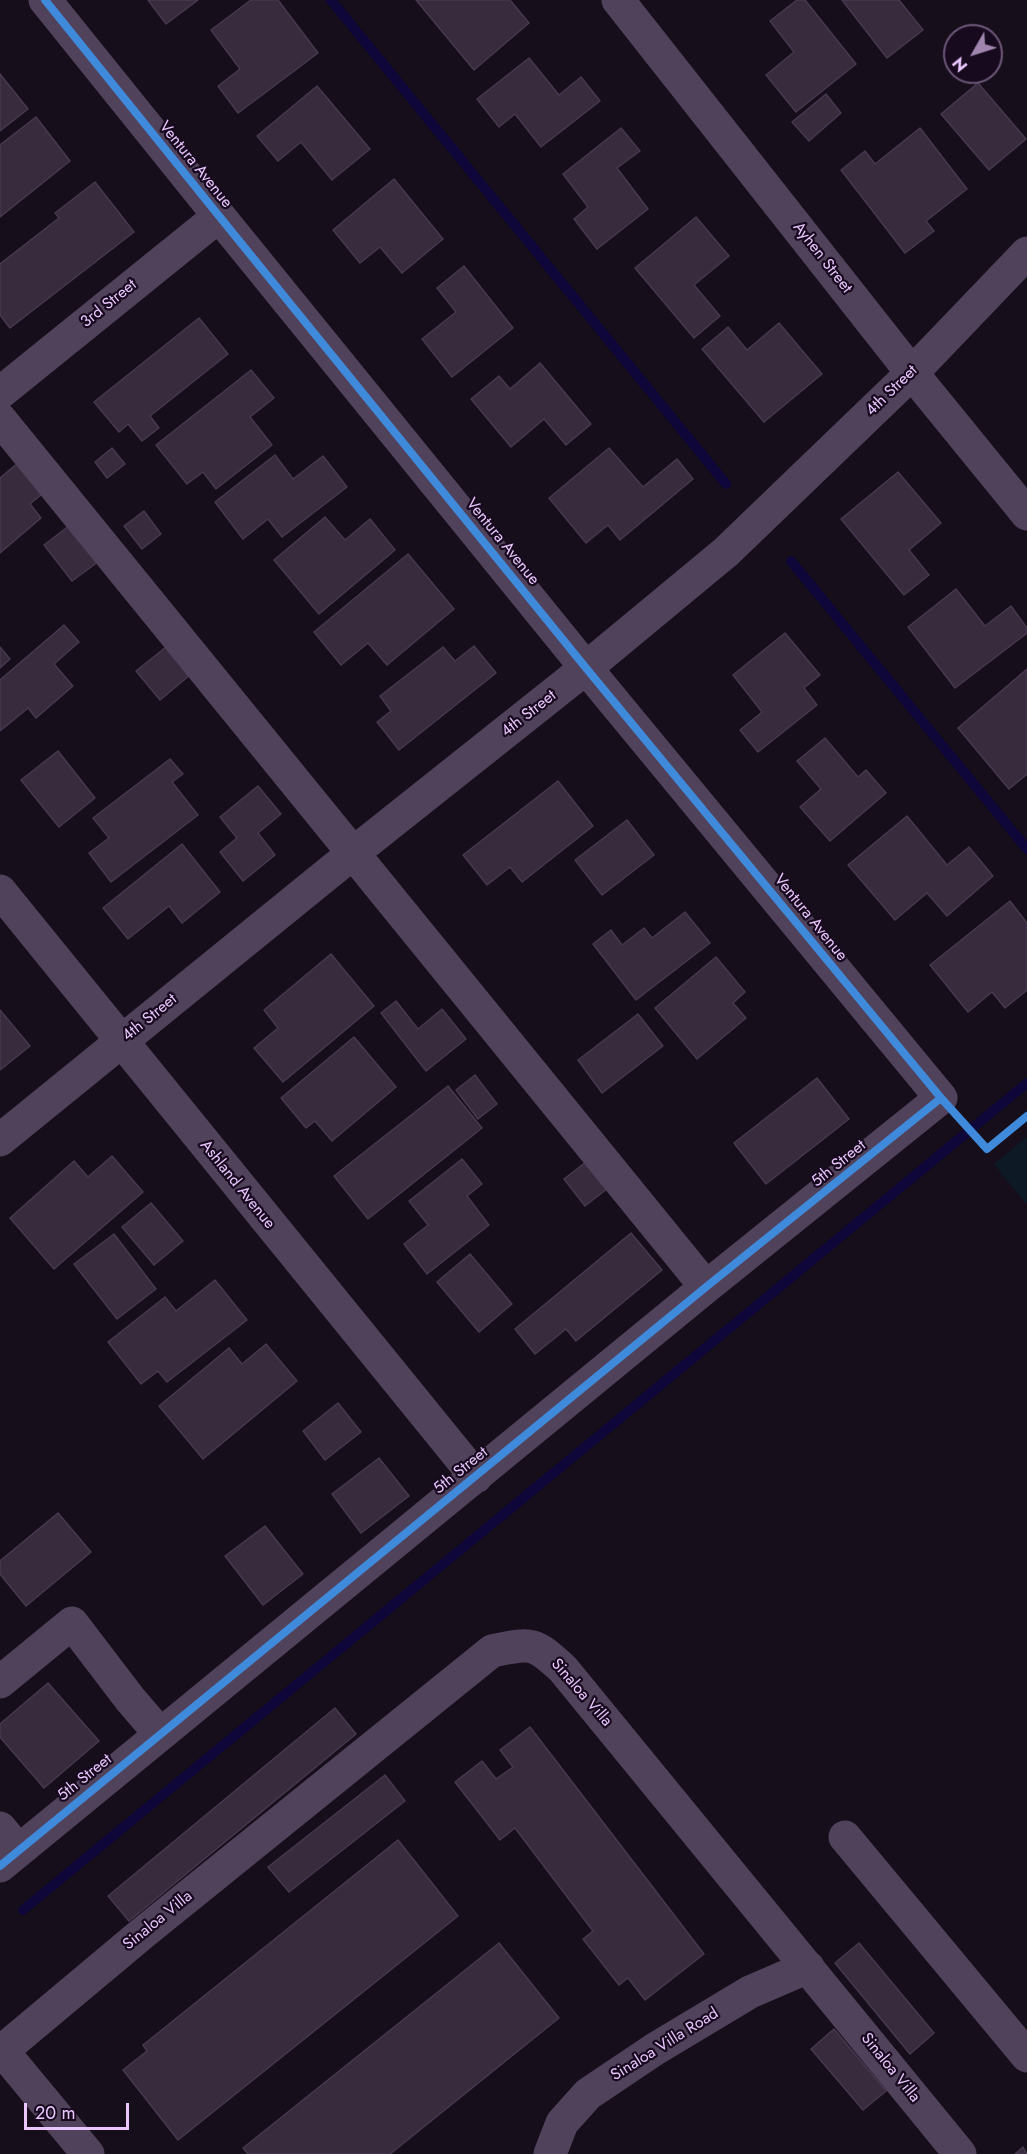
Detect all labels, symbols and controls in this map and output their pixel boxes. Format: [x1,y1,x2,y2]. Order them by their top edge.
north arrow [943,24,1003,84]
text: N [947,52,973,77]
street label: Ventura Avenue [154,118,236,212]
street label: Ayhen Street [788,219,856,297]
street label: 3rd Street [77,276,141,332]
street label: 4th Street [862,362,922,420]
street label: Ventura Avenue [461,495,543,589]
street label: 4th Street [498,687,560,741]
street label: Ventura Avenue [769,871,851,965]
street label: 4th Street [119,990,181,1046]
street label: 5th Street [808,1136,870,1192]
street label: Ashland Avenue [195,1137,279,1233]
street label: 5th Street [430,1443,492,1499]
street label: Sinaloa Villa [546,1655,616,1731]
street label: 5th Street [54,1750,116,1806]
street label: Sinaloa Villa [119,1887,197,1955]
street label: Sinaloa Villa Road [608,2004,722,2086]
street label: Sinaloa Villa [856,2029,924,2107]
scale bar [27,2091,132,2129]
text: 20 m [35,2100,75,2126]

